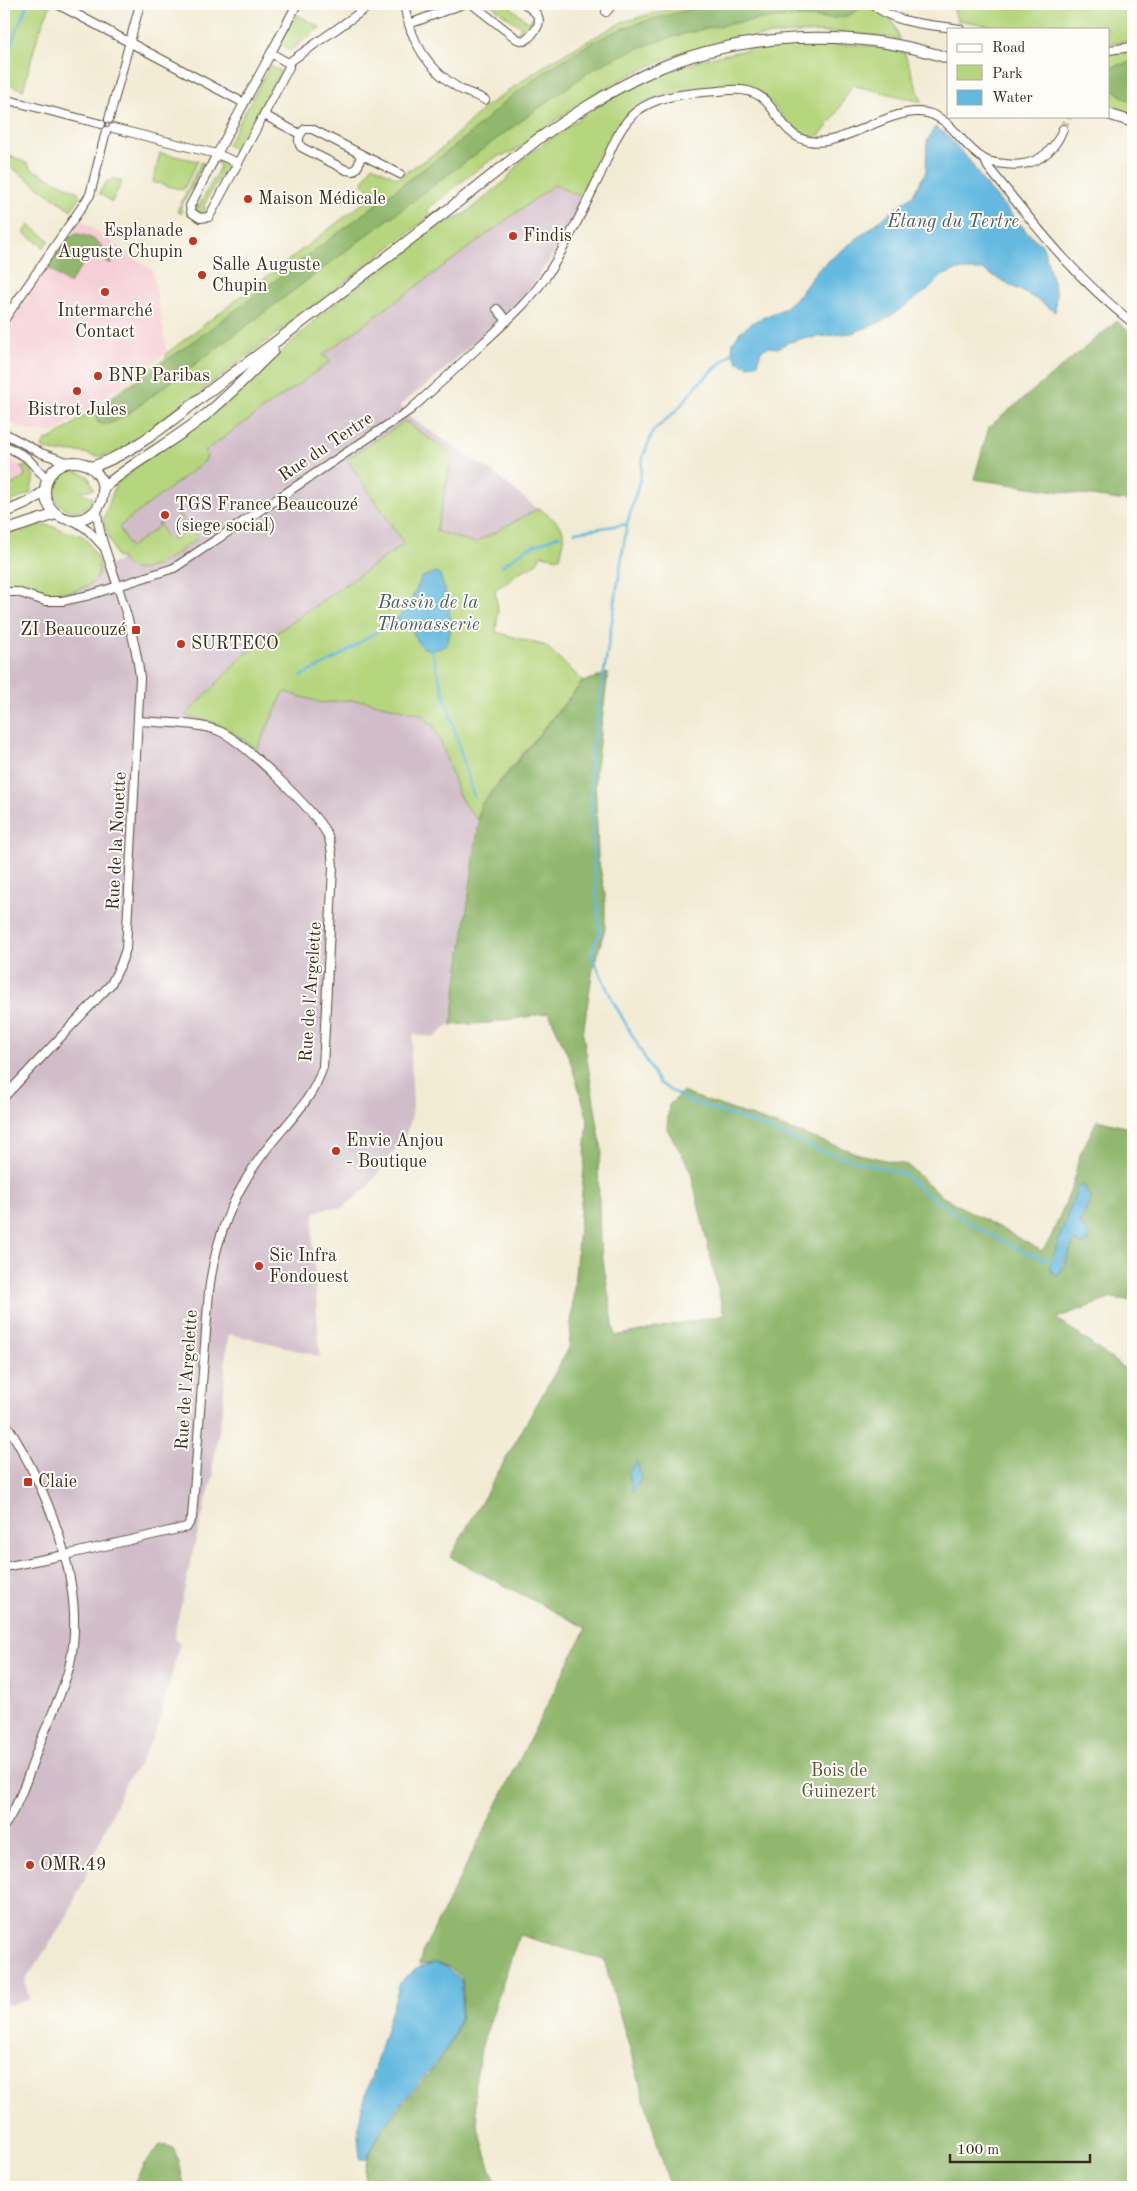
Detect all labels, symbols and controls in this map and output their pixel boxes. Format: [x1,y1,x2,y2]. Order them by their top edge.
legend [947,28,1110,118]
text: Road [992,41,1026,56]
text: Park [992,67,1023,82]
text: Water [992,91,1033,106]
place label: Maison Médicale [258,190,386,208]
marker: Maison Médicale [242,193,254,205]
water label: Étang du Tertre [886,208,1019,232]
place label: Esplanade Auguste Chupin [58,222,183,261]
place label: Findis [523,227,572,245]
marker: Findis [507,230,519,242]
marker: Esplanade Auguste Chupin [187,235,199,247]
place label: Salle Auguste Chupin [212,256,320,295]
marker: Salle Auguste Chupin [196,269,208,281]
marker: Intermarché Contact [99,286,111,298]
place label: Intermarché Contact [57,302,153,341]
place label: BNP Paribas [108,367,210,385]
marker: BNP Paribas [92,370,104,382]
marker: Bistrot Jules [71,385,83,397]
place label: Bistrot Jules [27,401,127,419]
street label: Rue du Tertre [276,409,376,485]
place label: TGS France Beaucouzé (siege social) [175,496,358,535]
marker: TGS France Beaucouzé (siege social) [159,509,171,521]
water label: Bassin de la Thomasserie [376,594,480,635]
place label: ZI Beaucouzé [20,621,126,639]
marker: ZI Beaucouzé [130,624,142,636]
place label: SURTECO [191,635,279,653]
marker: SURTECO [175,638,187,650]
street label: Rue de la Nouette [104,771,130,911]
street label: Rue de l'Argelette [297,921,325,1063]
place label: Envie Anjou - Boutique [346,1132,444,1171]
marker: Envie Anjou - Boutique [330,1145,342,1157]
place label: Sic Infra Fondouest [269,1247,349,1286]
marker: Sic Infra Fondouest [253,1260,265,1272]
street label: Rue de l'Argelette [173,1309,201,1451]
place label: Claie [38,1473,77,1491]
marker: Claie [22,1476,34,1488]
park label: Bois de Guinezert [801,1762,877,1801]
place label: OMR.49 [40,1856,107,1874]
marker: OMR.49 [24,1859,36,1871]
scale bar [950,2131,1090,2163]
text: 100 m [957,2143,999,2158]

